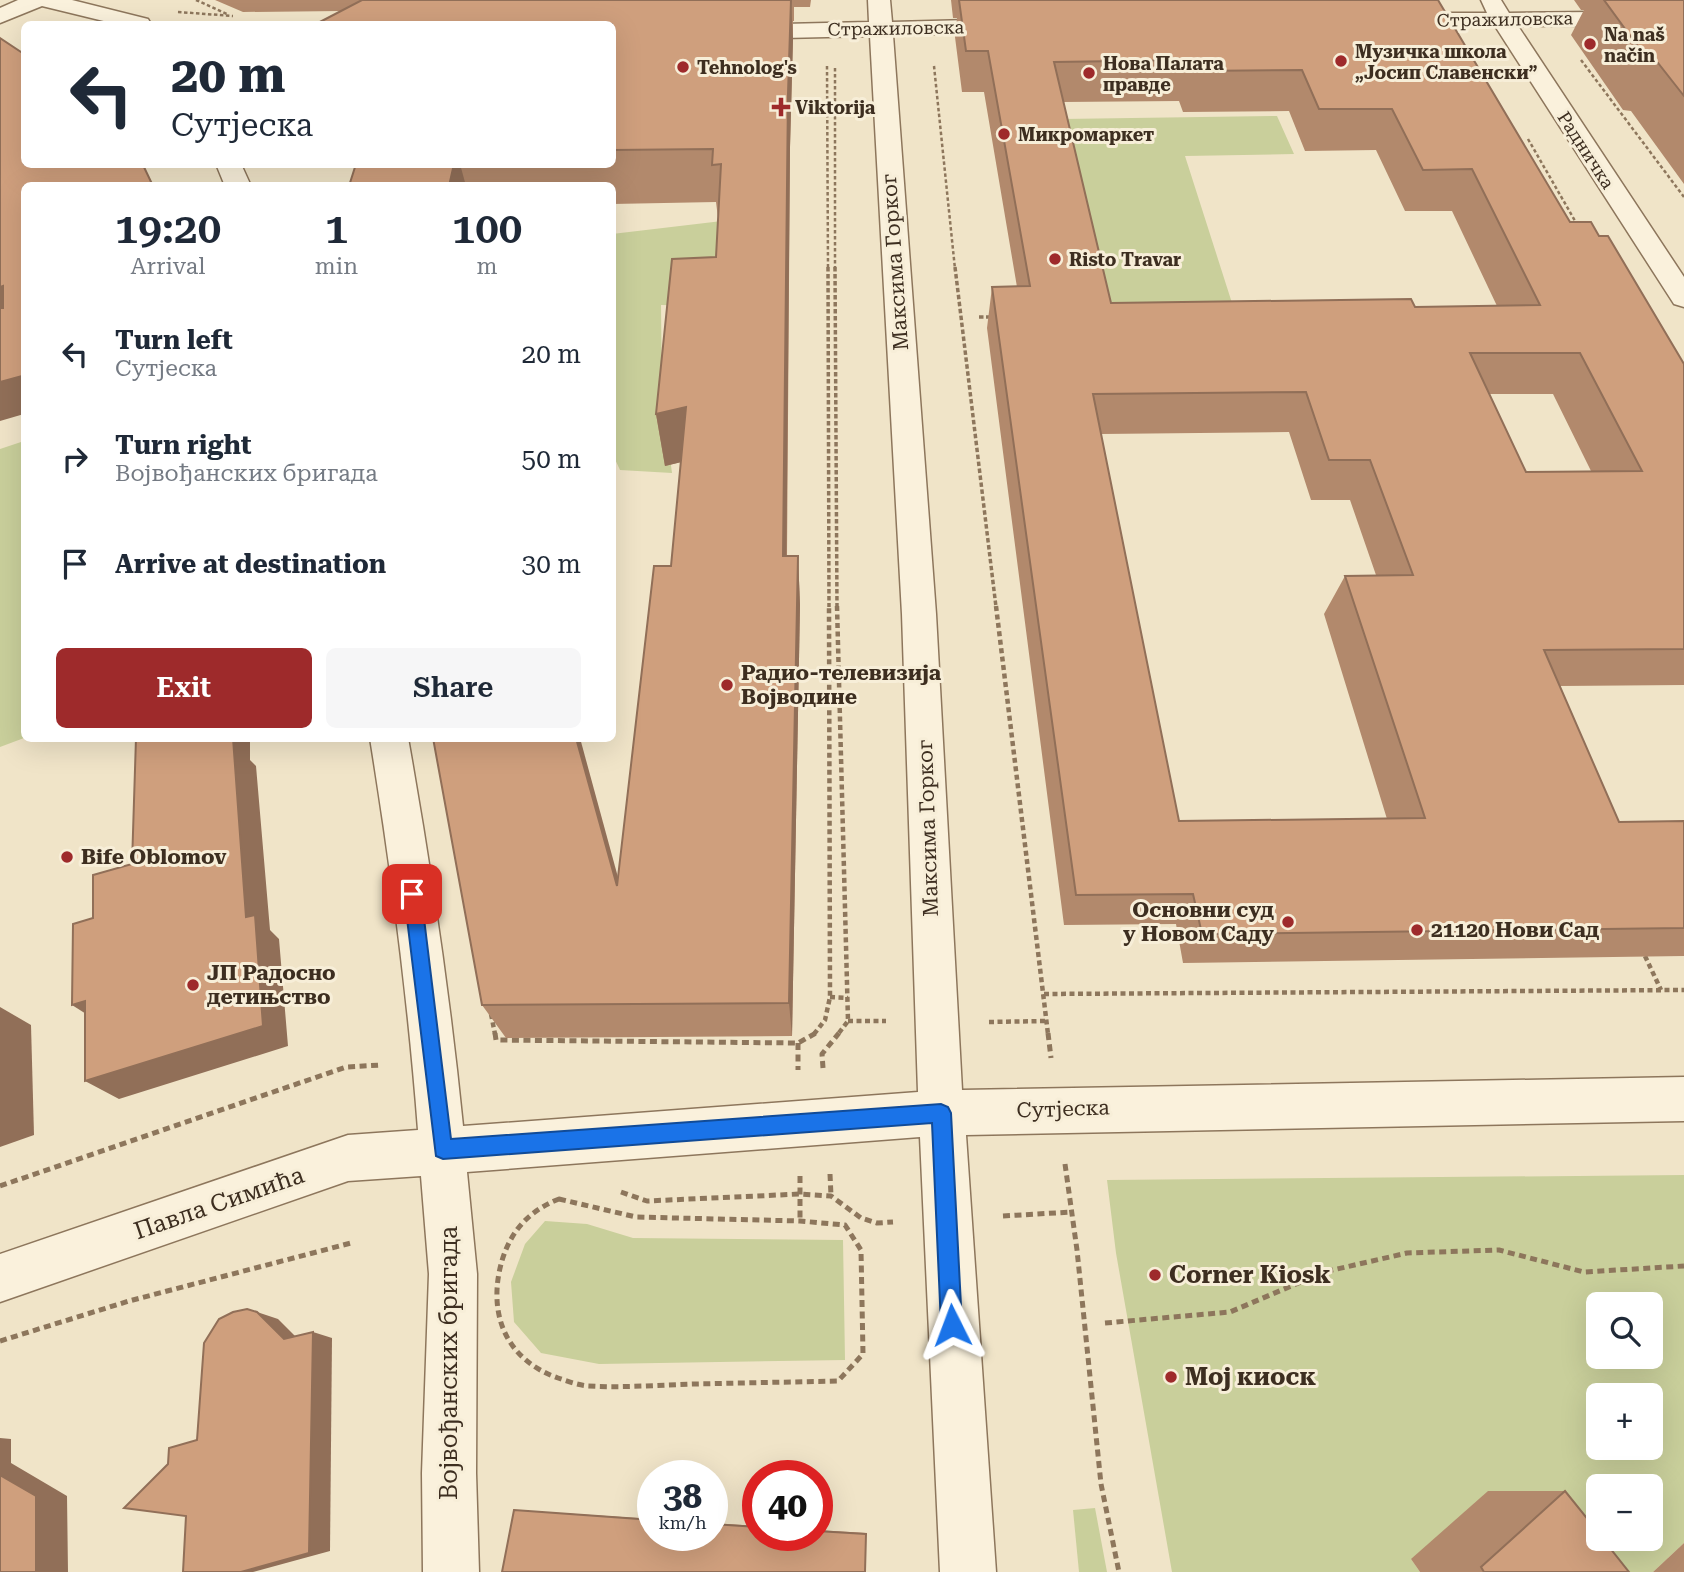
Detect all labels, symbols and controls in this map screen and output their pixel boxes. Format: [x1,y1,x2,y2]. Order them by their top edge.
street label: Стражиловска [1437,7,1574,31]
street label: Стражиловска [828,16,965,40]
place label: Na naš način [1604,24,1665,66]
marker: Na naš način [1582,36,1598,52]
place label: Музичка школа „Јосип Славенски” [1355,41,1537,83]
text: 20 m [171,47,286,104]
icon: left [56,49,147,140]
place label: Нова Палата правде [1103,53,1224,95]
marker: Музичка школа „Јосип Славенски” [1333,53,1349,69]
place label: Tehnolog's [697,57,797,78]
marker: Tehnolog's [675,59,691,75]
marker: Нова Палата правде [1081,65,1097,81]
place label: Viktorija [795,97,876,118]
marker: Viktorija [773,99,789,115]
text: Сутјеска [171,106,313,144]
street label: Радничка [1553,107,1619,193]
place label: Микромаркет [1018,124,1154,145]
marker: Микромаркет [996,126,1012,142]
street label: Максима Горког [877,173,913,351]
text: 19:20 [115,204,221,253]
text: 1 [325,204,348,253]
text: 100 [452,204,522,253]
place label: Risto Travar [1069,249,1181,270]
marker: Risto Travar [1047,251,1063,267]
text: Arrival [131,253,205,280]
text: min [315,253,358,280]
text: m [476,253,497,280]
text: Turn left [115,325,233,355]
icon: left [56,335,94,373]
text: 20 m [522,339,581,369]
text: Сутјеска [115,355,217,382]
text: Turn right [115,430,251,460]
icon: right [56,440,94,478]
text: 50 m [522,444,581,474]
text: Војвођанских бригада [115,460,378,487]
icon: arrive [56,545,94,583]
text: Arrive at destination [115,549,386,579]
text: 30 m [522,549,581,579]
button: Exit [56,648,312,728]
button: Share [326,648,581,728]
place label: Радио-телевизија Војводине [741,661,942,709]
marker: Радио-телевизија Војводине [719,677,735,693]
street label: Максима Горког [913,739,943,917]
place label: Bife Oblomov [81,845,227,869]
marker: Bife Oblomov [59,849,75,865]
pin [382,864,442,924]
icon: arrive [393,875,431,913]
place label: Основни суд у Новом Саду [1123,898,1275,946]
marker: Основни суд у Новом Саду [1280,914,1296,930]
place label: 21120 Нови Сад [1431,918,1600,942]
marker: 21120 Нови Сад [1409,922,1425,938]
place label: ЈП Радосно детињство [207,961,336,1009]
marker: ЈП Радосно детињство [185,977,201,993]
street label: Сутјеска [1016,1095,1111,1123]
street label: Павла Симића [130,1161,308,1245]
street label: Војвођанских бригада [435,1226,463,1500]
place label: Corner Kiosk [1169,1261,1331,1289]
marker: Corner Kiosk [1147,1267,1163,1283]
position arrow [915,1288,989,1362]
map controls [1586,1292,1663,1551]
button: search [1586,1292,1663,1369]
place label: Мој киоск [1185,1363,1317,1391]
marker: Мој киоск [1163,1369,1179,1385]
button: + [1586,1383,1663,1460]
speed limit sign: 40 [742,1460,833,1551]
button: − [1586,1474,1663,1551]
text: 38 [663,1476,702,1517]
text: km/h [658,1512,707,1533]

